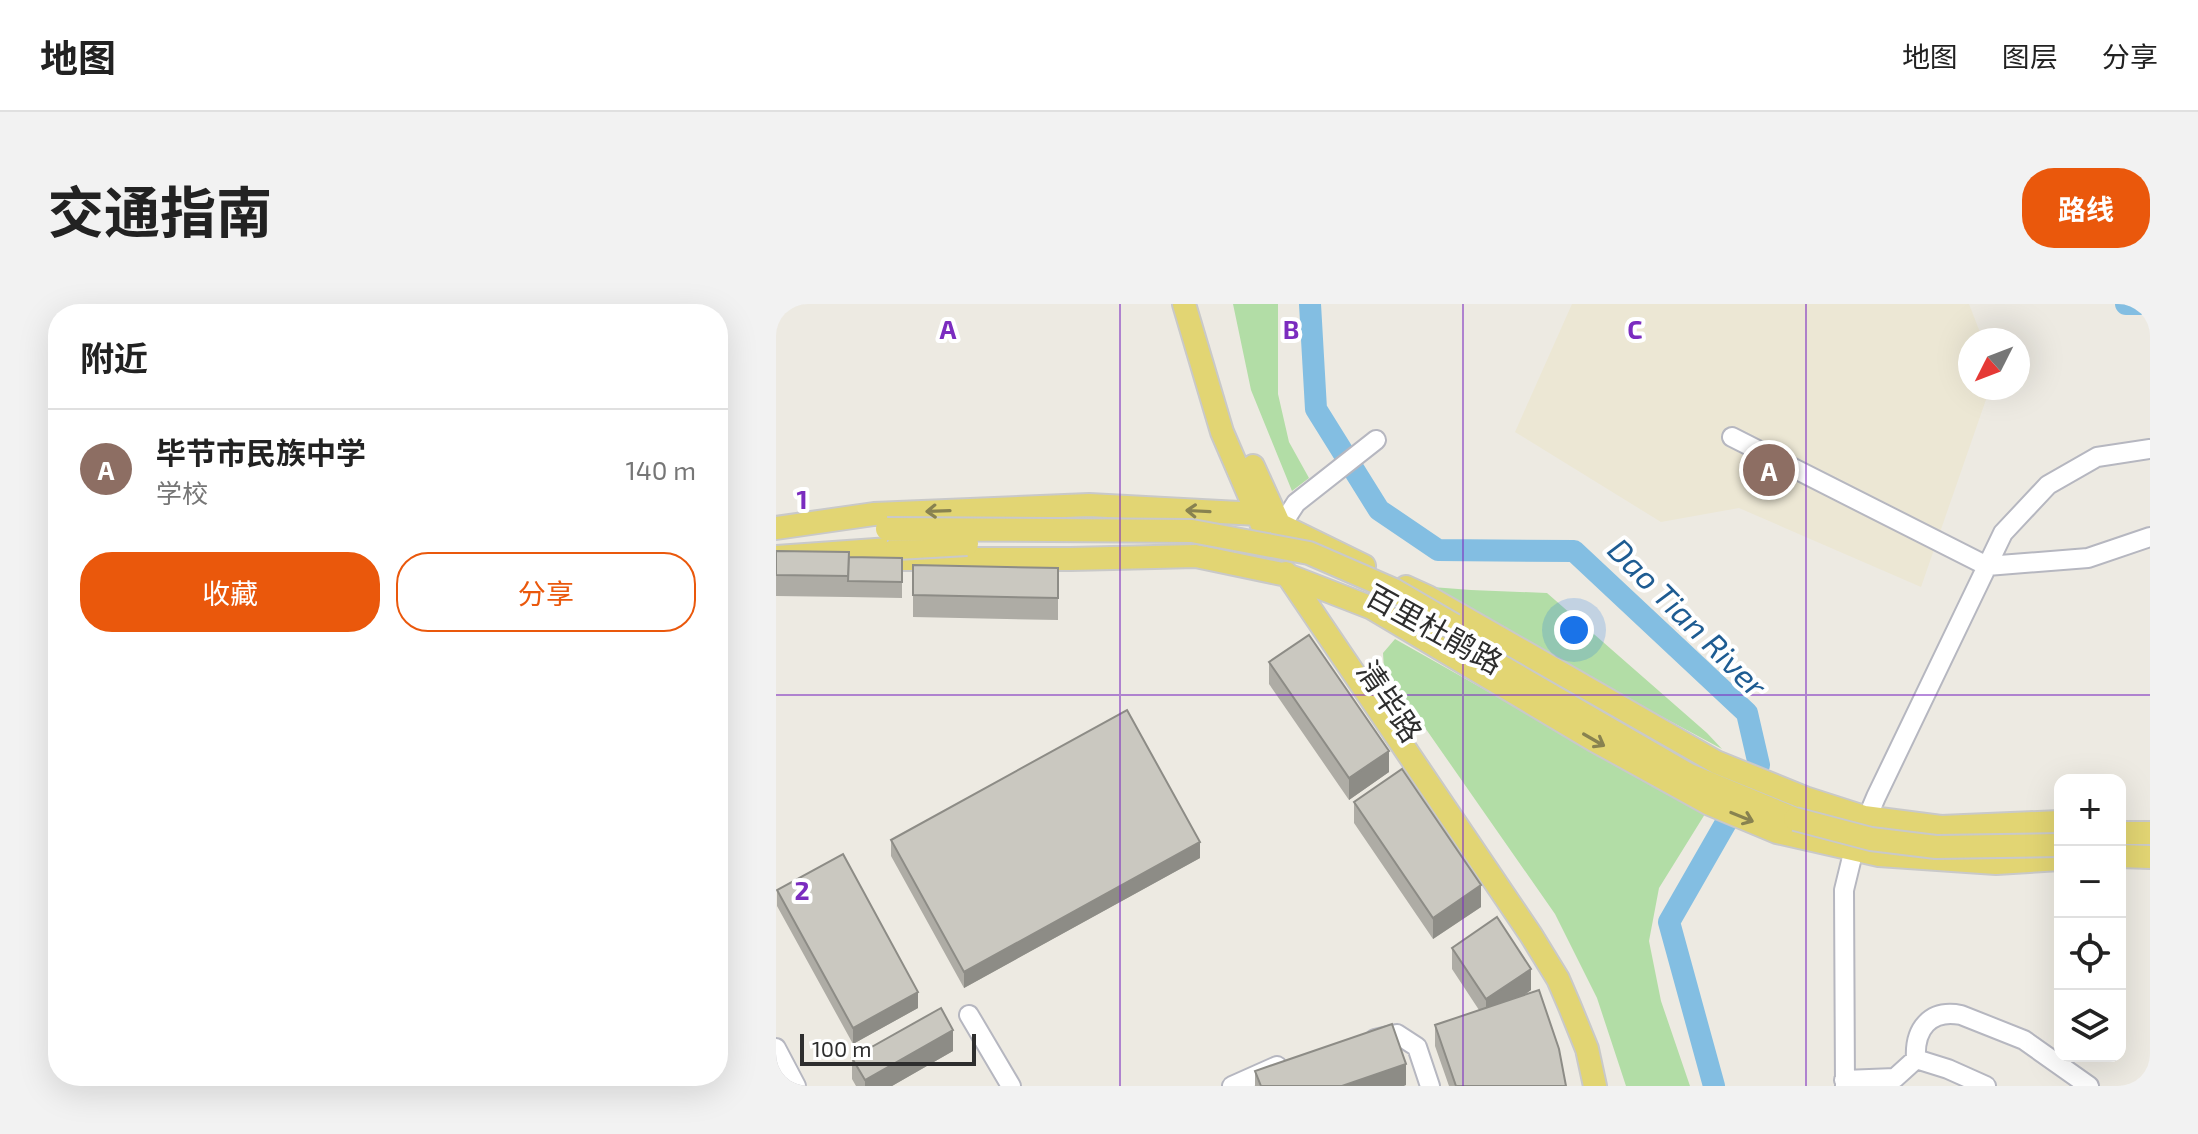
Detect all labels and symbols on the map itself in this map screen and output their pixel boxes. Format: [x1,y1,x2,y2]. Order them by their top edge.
text: A [940,313,957,344]
text: B [1283,313,1299,344]
text: C [1627,313,1643,344]
north arrow [1958,328,2030,400]
pin: A [1743,440,1795,500]
text: 1 [796,483,808,514]
one-way arrow [1185,503,1212,518]
one-way arrow [925,504,952,519]
water label: Dao Tian River [1601,529,1777,705]
street label: 百里杜鹃路 [1361,576,1509,680]
your location [1554,610,1594,650]
street label: 清毕路 [1351,654,1431,748]
one-way arrow [1581,732,1605,748]
one-way arrow [1729,811,1754,825]
text: 2 [794,874,810,905]
scale bar [800,1030,976,1066]

